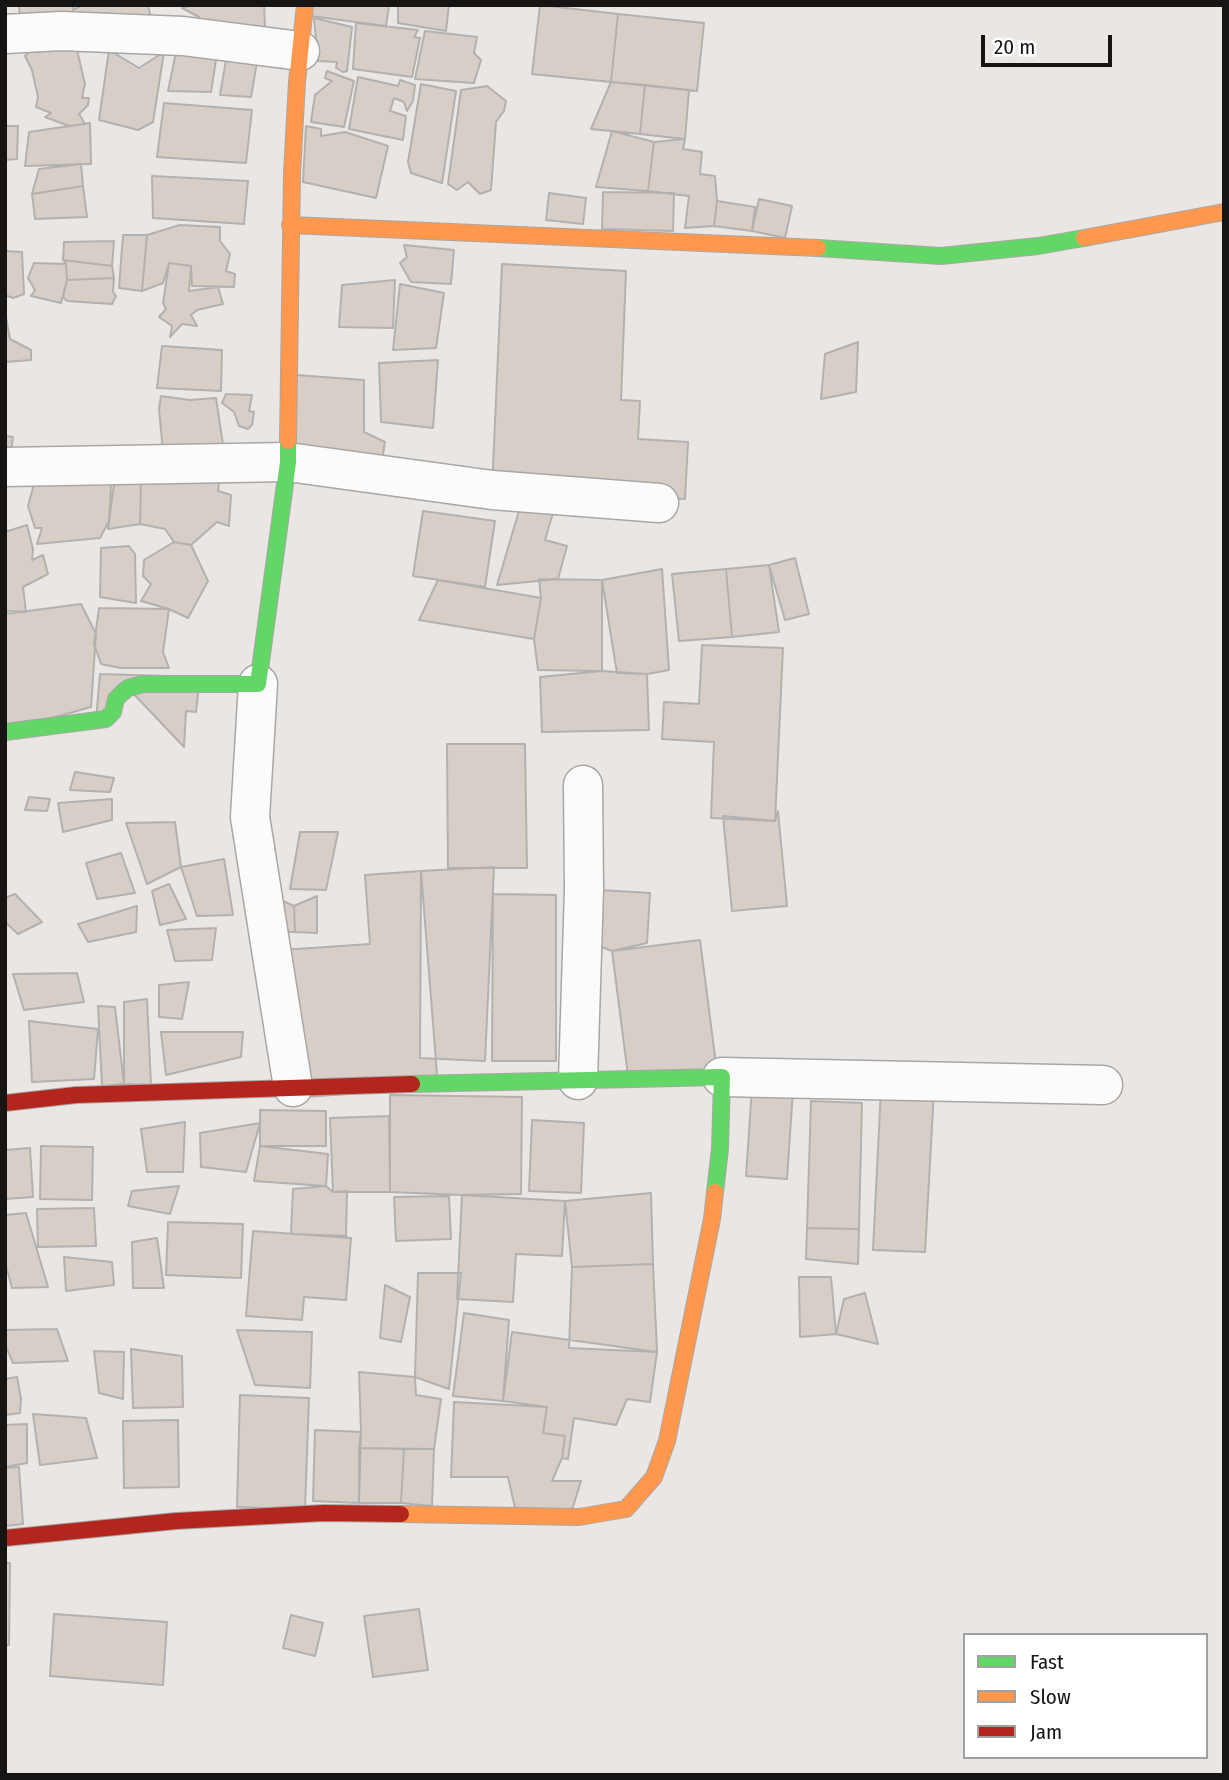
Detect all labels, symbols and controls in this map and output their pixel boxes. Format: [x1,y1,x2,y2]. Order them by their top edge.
scale bar [984,21,1115,65]
text: 20 m [994,34,1035,60]
legend [963,1633,1208,1759]
text: Fast [1030,1649,1064,1675]
text: Slow [1030,1684,1071,1710]
text: Jam [1030,1719,1062,1745]

